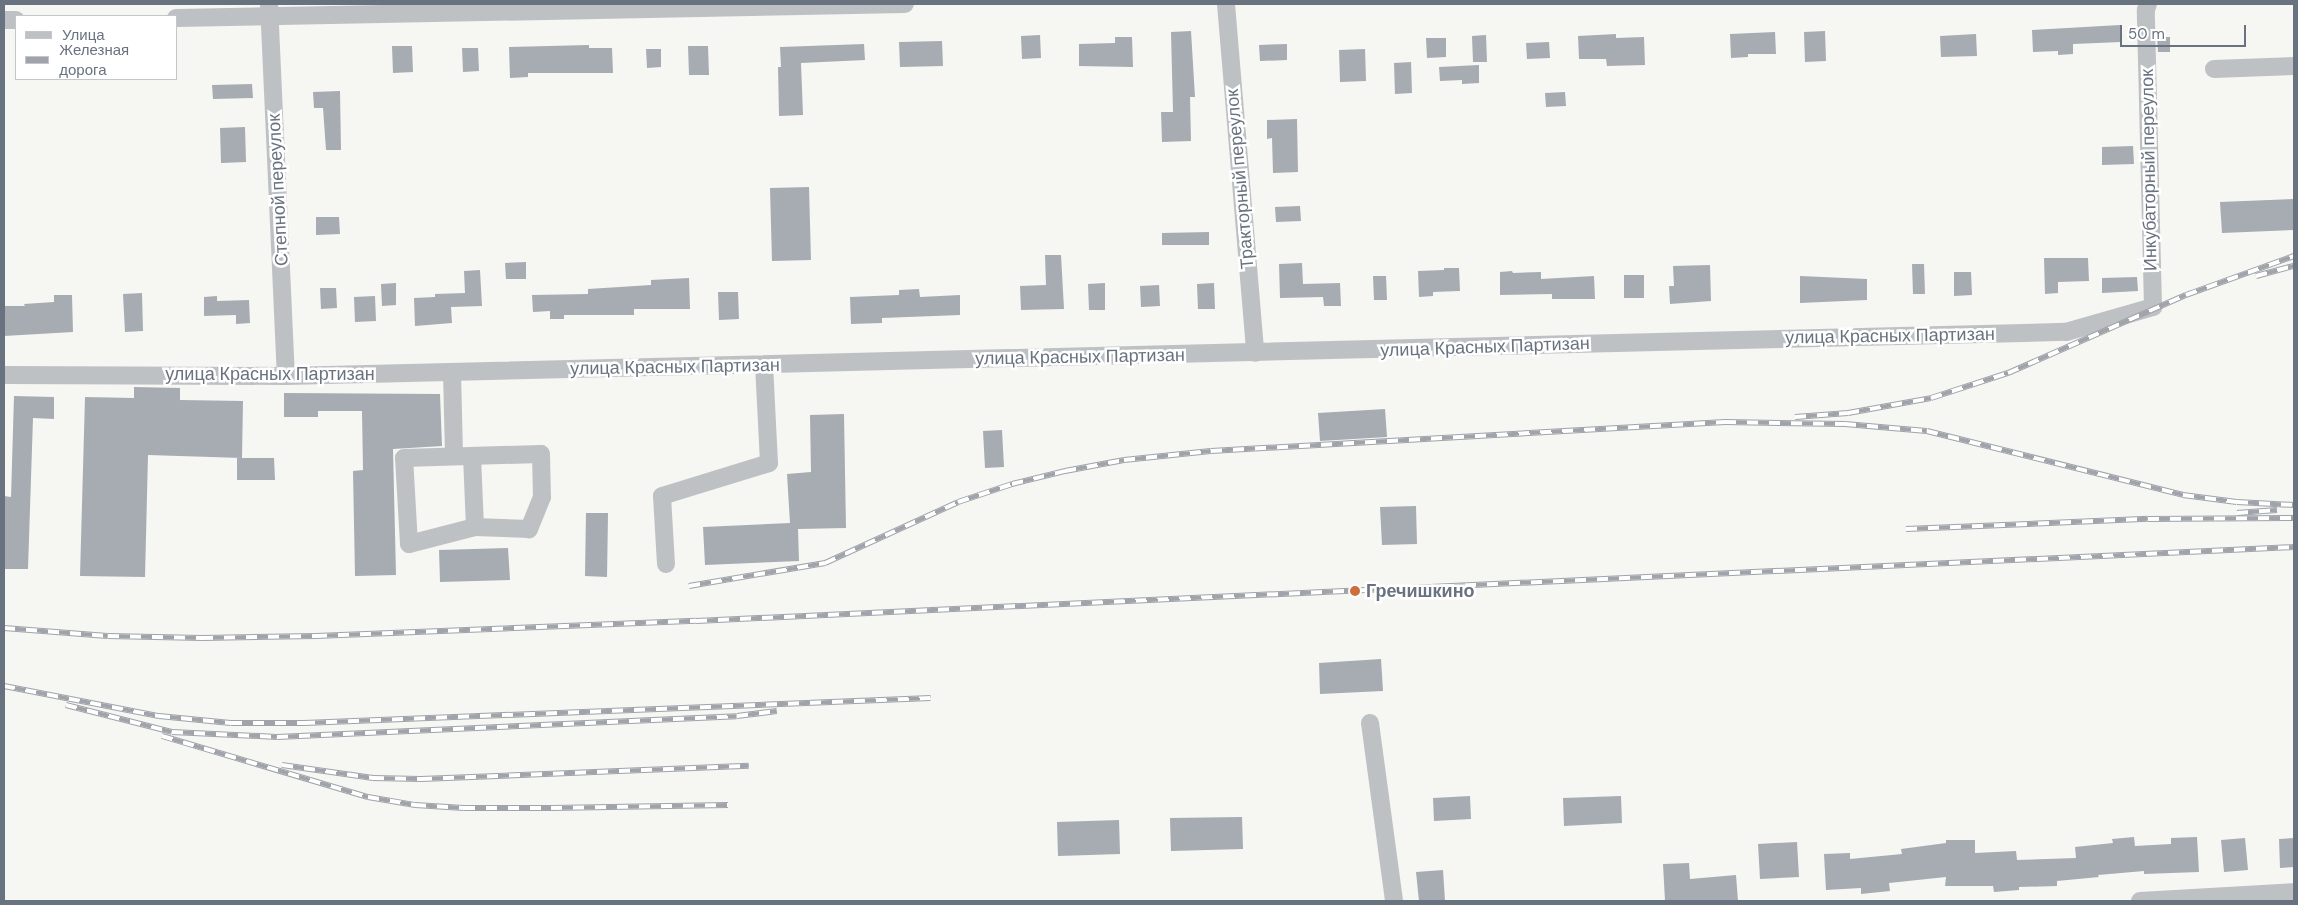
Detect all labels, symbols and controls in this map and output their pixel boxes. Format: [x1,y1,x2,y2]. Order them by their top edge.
legend [15,15,178,80]
scale bar [2123,15,2249,47]
text: 50 m [2128,24,2165,44]
text: Улица [62,25,105,45]
text: Железная дорога [59,40,129,80]
street label: Инкубаторный переулок [2136,69,2162,271]
street label: Тракторный переулок [1221,88,1259,270]
street label: Степной переулок [263,113,293,267]
street label: улица Красных Партизан [1785,323,1995,349]
street label: улица Красных Партизан [1380,333,1590,361]
street label: улица Красных Партизан [975,344,1185,370]
street label: улица Красных Партизан [570,354,780,380]
street label: улица Красных Партизан [165,363,375,385]
place label: Гречишкино [1366,580,1475,602]
marker: Гречишкино [1348,584,1362,598]

